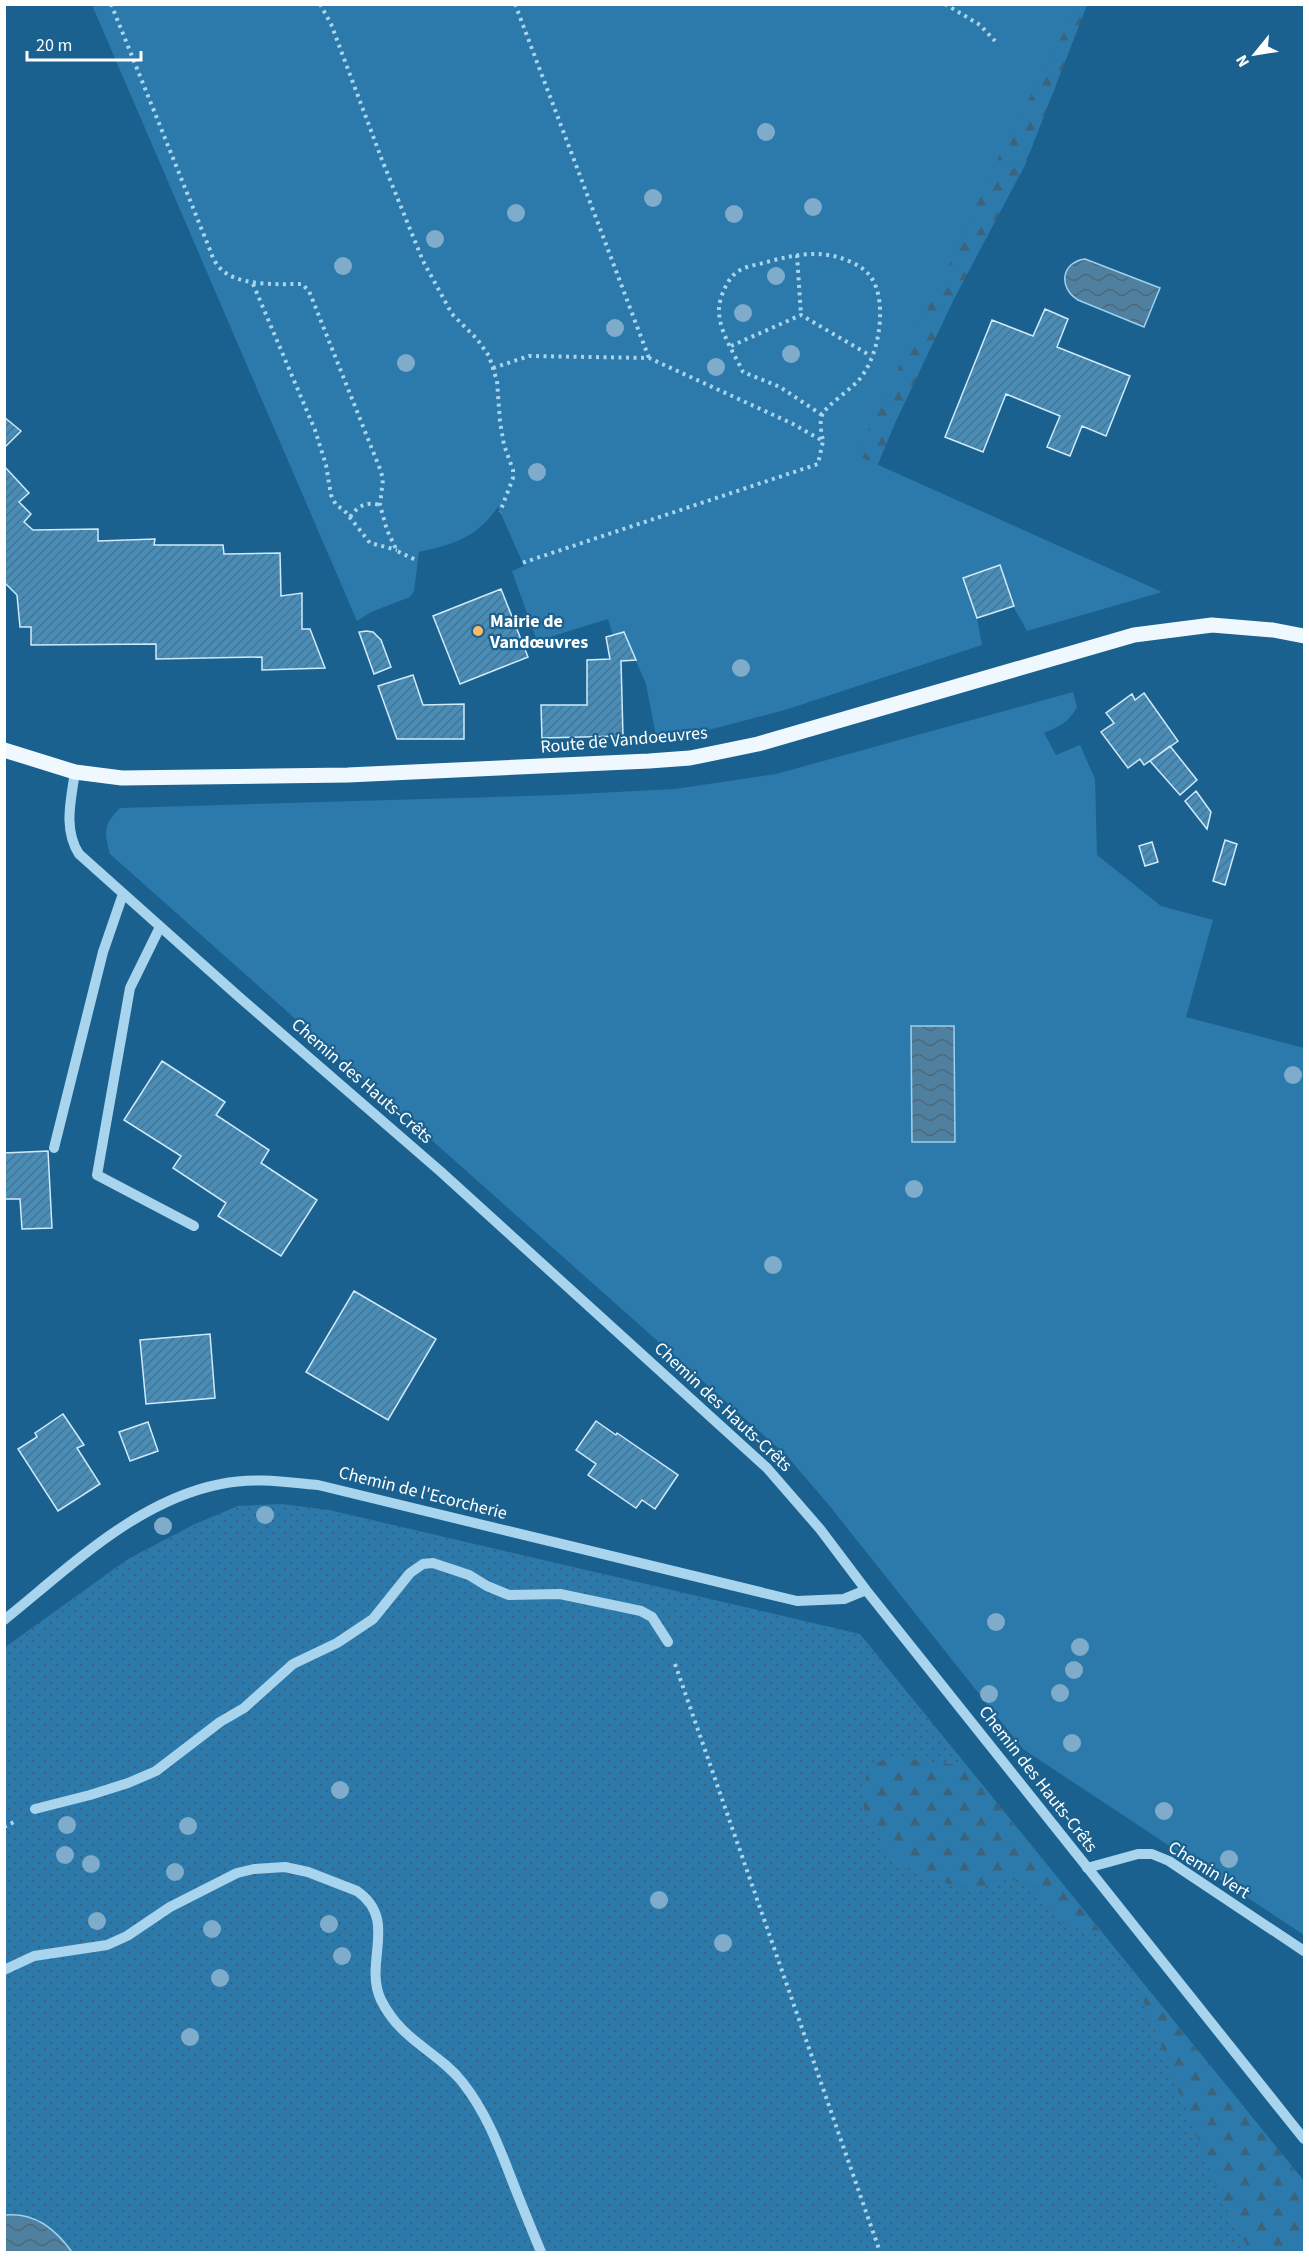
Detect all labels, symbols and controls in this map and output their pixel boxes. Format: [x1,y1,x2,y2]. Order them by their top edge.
scale bar [27,24,141,62]
north arrow [1225,24,1285,84]
text: 20 m [36,33,72,58]
text: N [1231,51,1255,71]
place label: Mairie de Vandœuvres [489,609,588,655]
marker: Mairie de Vandœuvres [471,624,485,638]
street label: Route de Vandoeuvres [539,720,709,760]
street label: Chemin des Hauts-Crêts [286,1012,438,1150]
street label: Chemin des Hauts-Crêts [649,1336,797,1478]
street label: Chemin de l'Ecorcherie [336,1460,510,1526]
street label: Chemin des Hauts-Crêts [973,1700,1103,1858]
street label: Chemin Vert [1163,1835,1255,1905]

